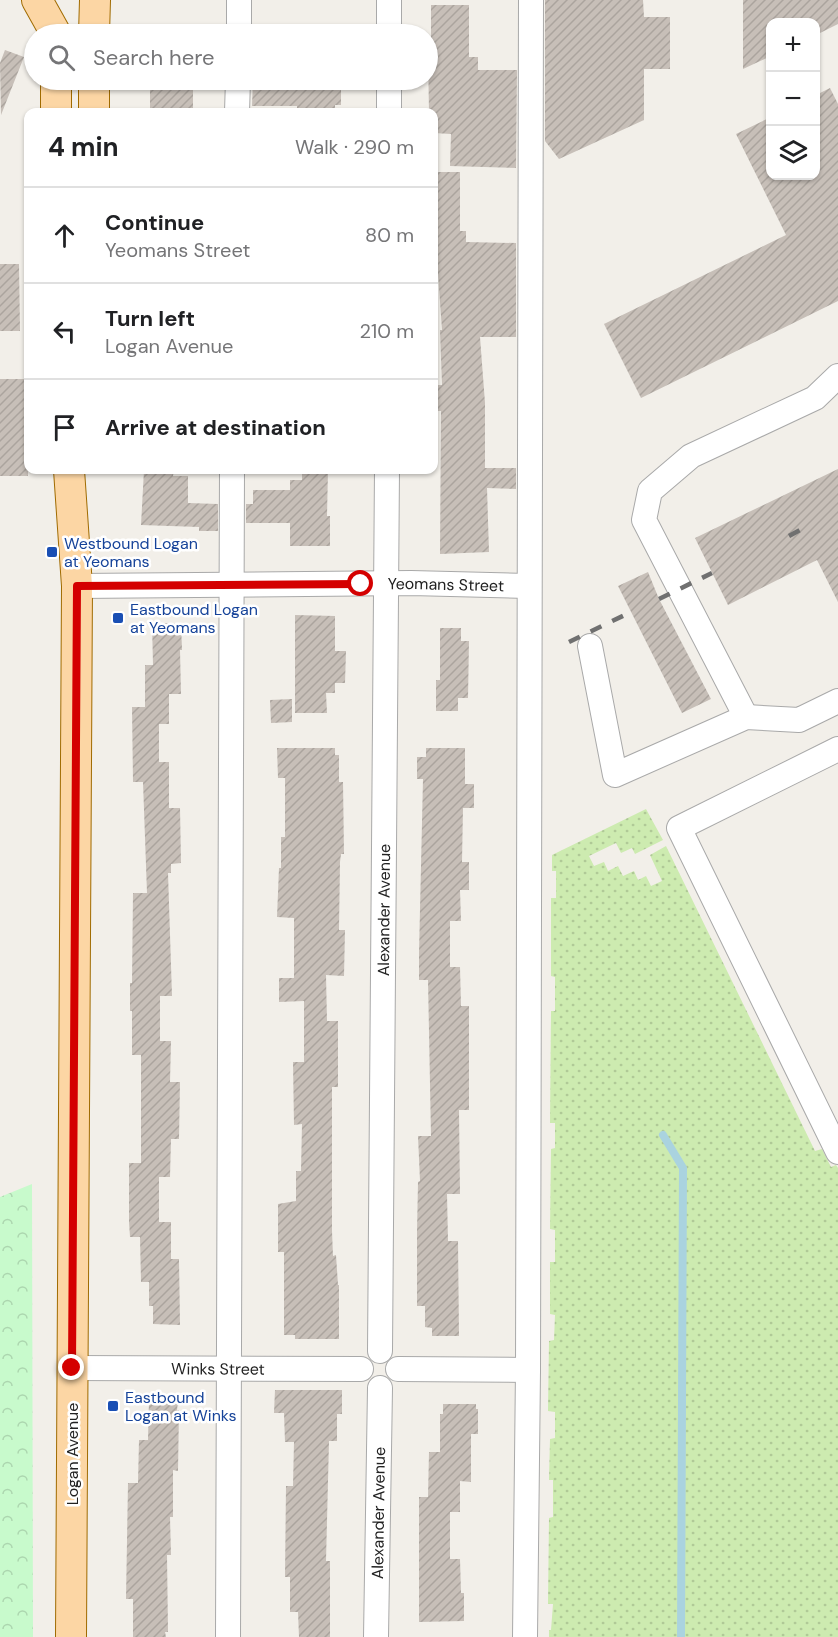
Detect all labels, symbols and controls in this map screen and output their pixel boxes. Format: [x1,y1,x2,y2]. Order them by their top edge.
map controls [766,18,820,180]
button: + [766,18,820,72]
search box [24,24,438,90]
icon: search [45,41,78,74]
text: Search here [93,43,214,72]
button: − [766,72,820,126]
button: layers [766,126,820,180]
text: 4 min [48,130,119,164]
text: Walk · 290 m [295,134,414,160]
text: Continue [105,208,204,237]
icon: ahead [48,219,81,252]
text: 80 m [365,222,414,248]
text: Yeomans Street [105,237,250,263]
text: Turn left [105,304,195,333]
icon: left [48,315,81,348]
text: 210 m [359,318,414,344]
text: Logan Avenue [105,333,233,359]
icon: arrive [48,411,81,444]
text: Arrive at destination [105,413,326,442]
place label: Westbound Logan at Yeomans [64,533,198,572]
marker: Westbound Logan at Yeomans [45,545,59,559]
route start [347,570,373,596]
street label: Yeomans Street [388,573,504,596]
place label: Eastbound Logan at Yeomans [130,599,258,638]
marker: Eastbound Logan at Yeomans [111,611,125,625]
street label: Alexander Avenue [373,844,395,976]
route end [58,1354,84,1380]
street label: Winks Street [171,1358,265,1380]
place label: Eastbound Logan at Winks [125,1387,236,1426]
marker: Eastbound Logan at Winks [106,1399,120,1413]
street label: Logan Avenue [62,1403,83,1505]
street label: Alexander Avenue [367,1447,390,1579]

